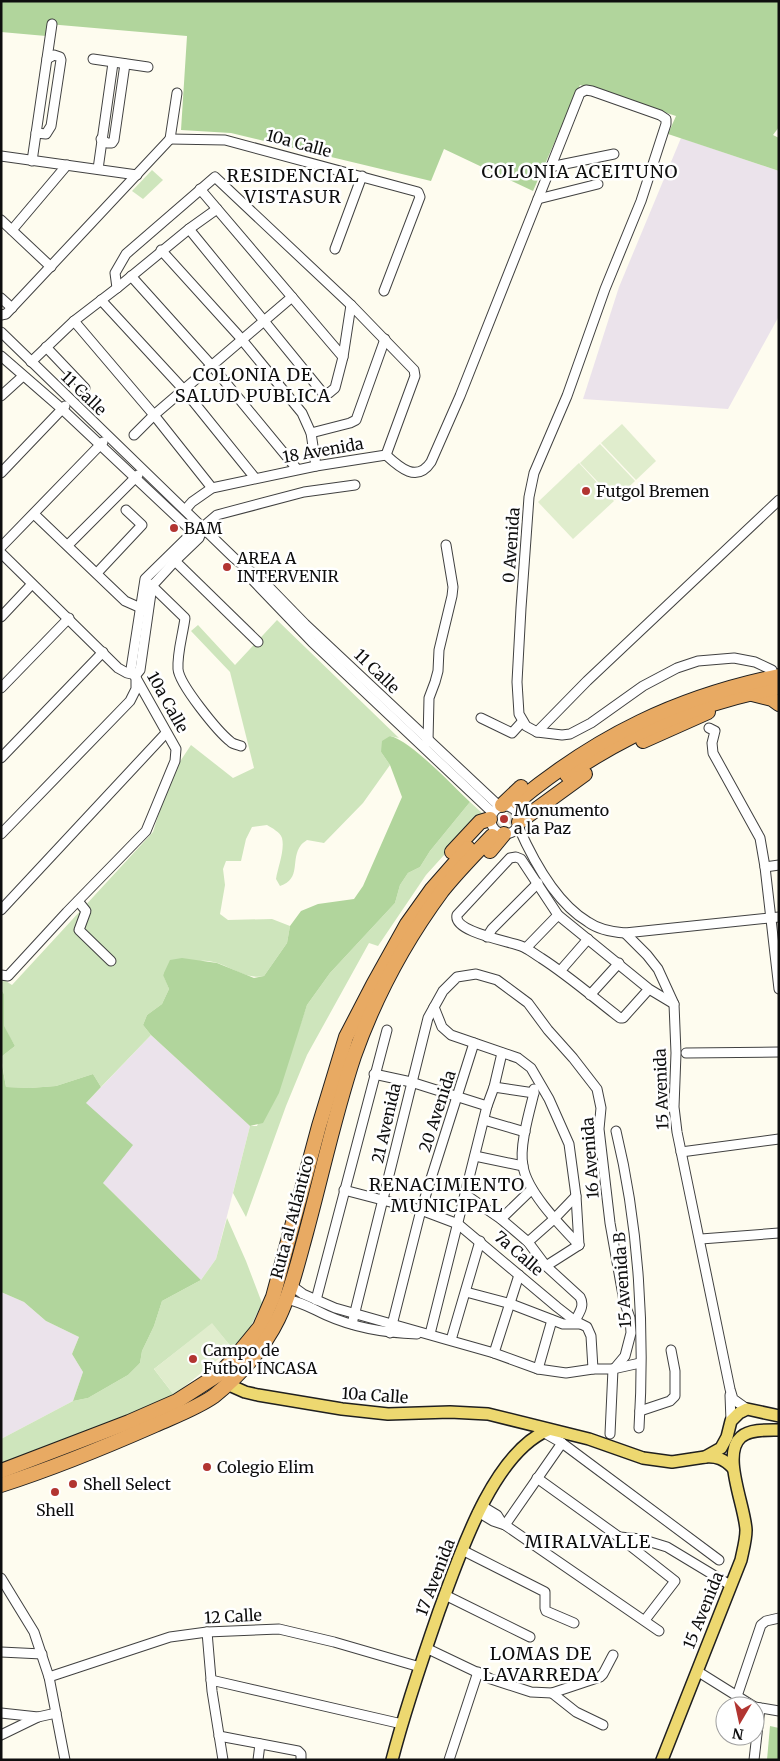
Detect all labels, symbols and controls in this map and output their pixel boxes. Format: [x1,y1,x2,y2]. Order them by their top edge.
street label: 10a Calle [264,125,334,161]
district label: COLONIA ACEITUNO [481,160,679,183]
district label: RESIDENCIAL VISTASUR [226,164,360,208]
district label: COLONIA DE SALUD PUBLICA [175,363,331,407]
street label: 11 Calle [57,367,111,419]
street label: 18 Avenida [281,433,365,467]
place label: Futgol Bremen [596,481,710,501]
marker: Futgol Bremen [580,485,592,497]
street label: 0 Avenida [498,506,524,583]
place label: BAM [184,518,222,538]
marker: BAM [168,522,180,534]
place label: AREA A INTERVENIR [236,548,339,586]
marker: AREA A INTERVENIR [221,561,233,573]
street label: 11 Calle [350,645,404,697]
street label: 10a Calle [143,668,193,736]
place label: Monumento a la Paz [514,800,609,838]
marker: Monumento a la Paz [498,813,510,825]
street label: 15 Avenida [650,1048,672,1130]
street label: 20 Avenida [414,1067,460,1154]
street label: 21 Avenida [367,1081,405,1165]
street label: 16 Avenida [577,1116,603,1199]
street label: Ruta al Atlántico [266,1153,318,1281]
district label: RENACIMIENTO MUNICIPAL [369,1173,525,1217]
street label: 7a Calle [490,1226,548,1280]
street label: 15 Avenida B [609,1231,635,1329]
place label: Campo de Futbol INCASA [203,1340,318,1378]
marker: Campo de Futbol INCASA [187,1353,199,1365]
street label: 10a Calle [341,1383,409,1407]
place label: Colegio Elim [217,1457,314,1477]
marker: Colegio Elim [201,1461,213,1473]
place label: Shell Select [83,1474,172,1494]
marker: Shell Select [67,1478,79,1490]
marker: Shell [49,1486,61,1498]
place label: Shell [36,1500,74,1520]
district label: MIRALVALLE [525,1530,651,1553]
street label: 17 Avenida [411,1535,459,1618]
street label: 15 Avenida [678,1568,728,1652]
street label: 12 Calle [204,1605,262,1627]
district label: LOMAS DE LAVARREDA [483,1642,599,1686]
north arrow [715,1696,765,1746]
text: N [731,1724,745,1744]

